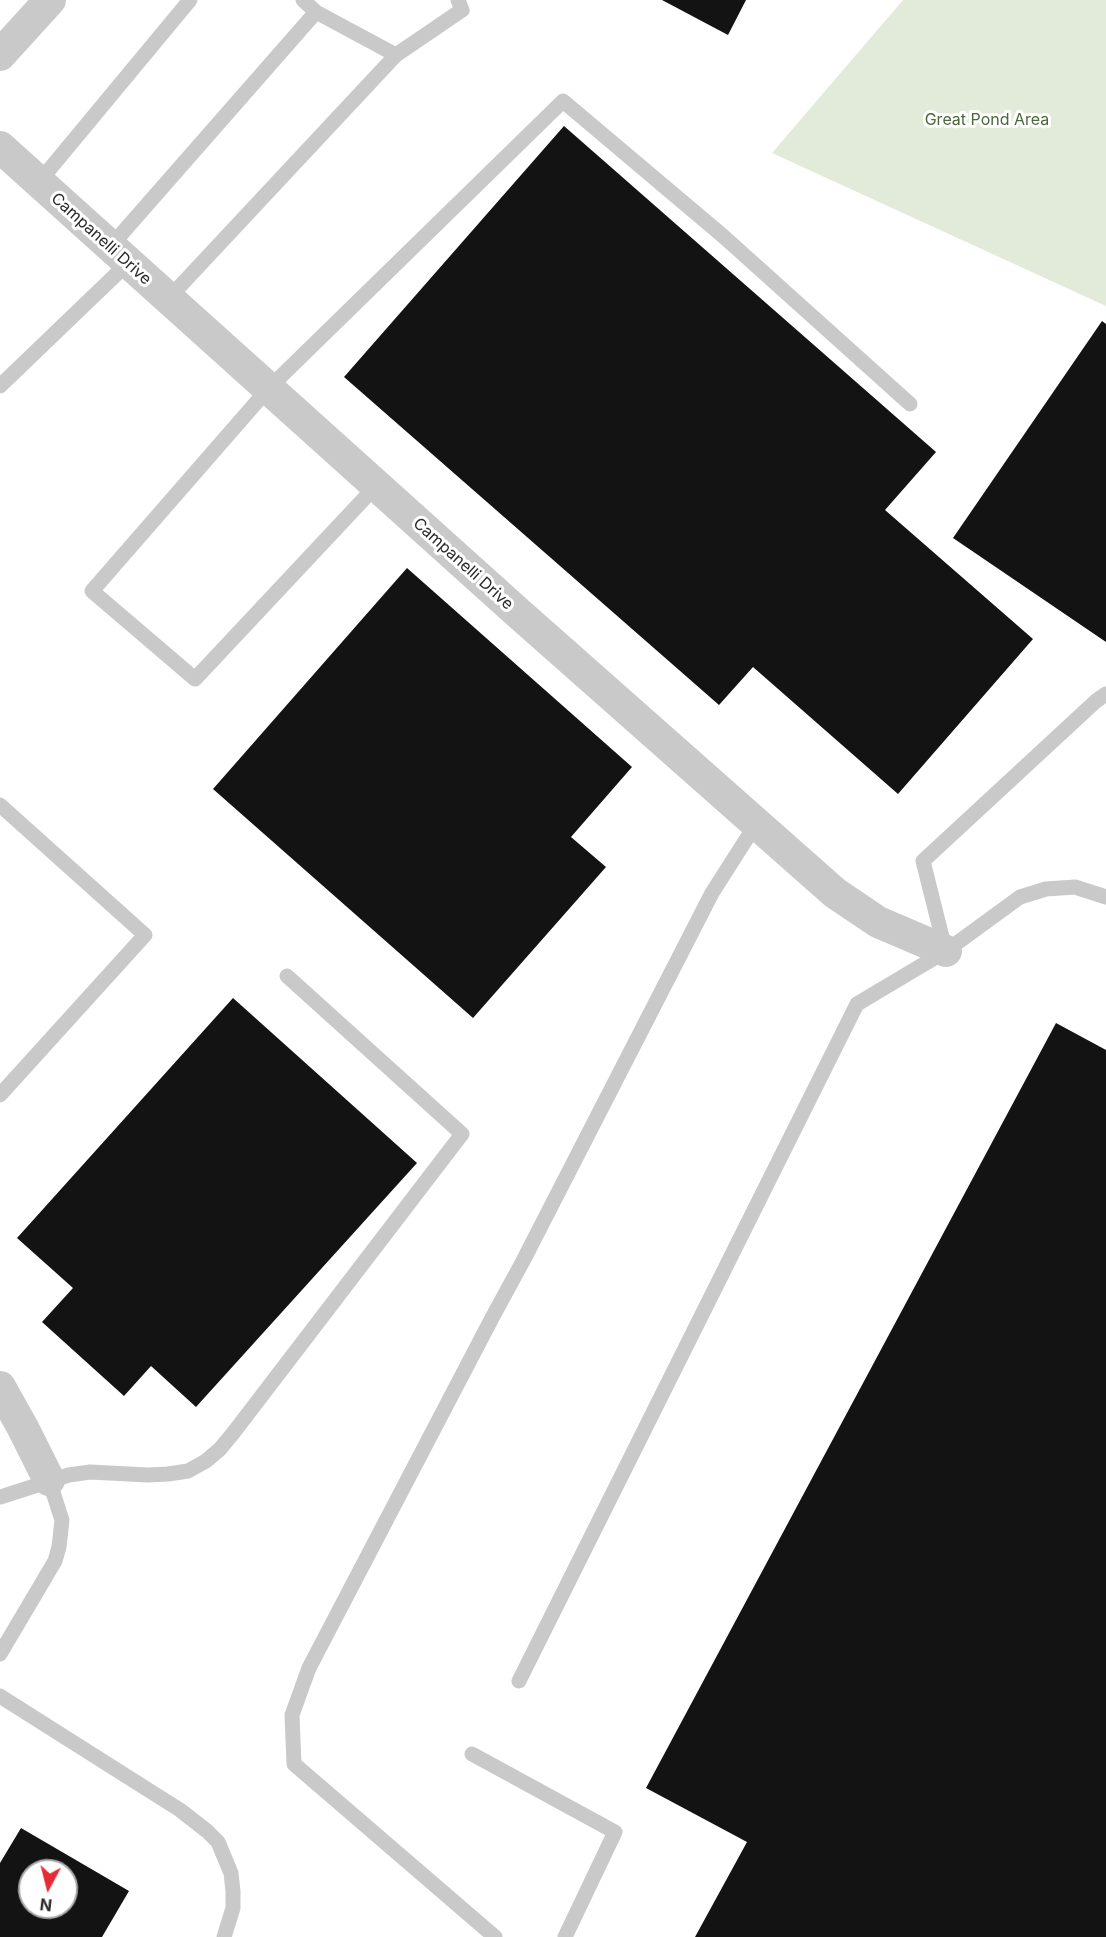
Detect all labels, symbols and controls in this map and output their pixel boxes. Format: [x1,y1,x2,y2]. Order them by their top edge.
park label: Great Pond Area [925,110,1049,130]
street label: Campanelli Drive [47,189,155,289]
street label: Campanelli Drive [409,514,517,614]
north arrow [18,1859,78,1919]
text: N [39,1894,53,1916]

